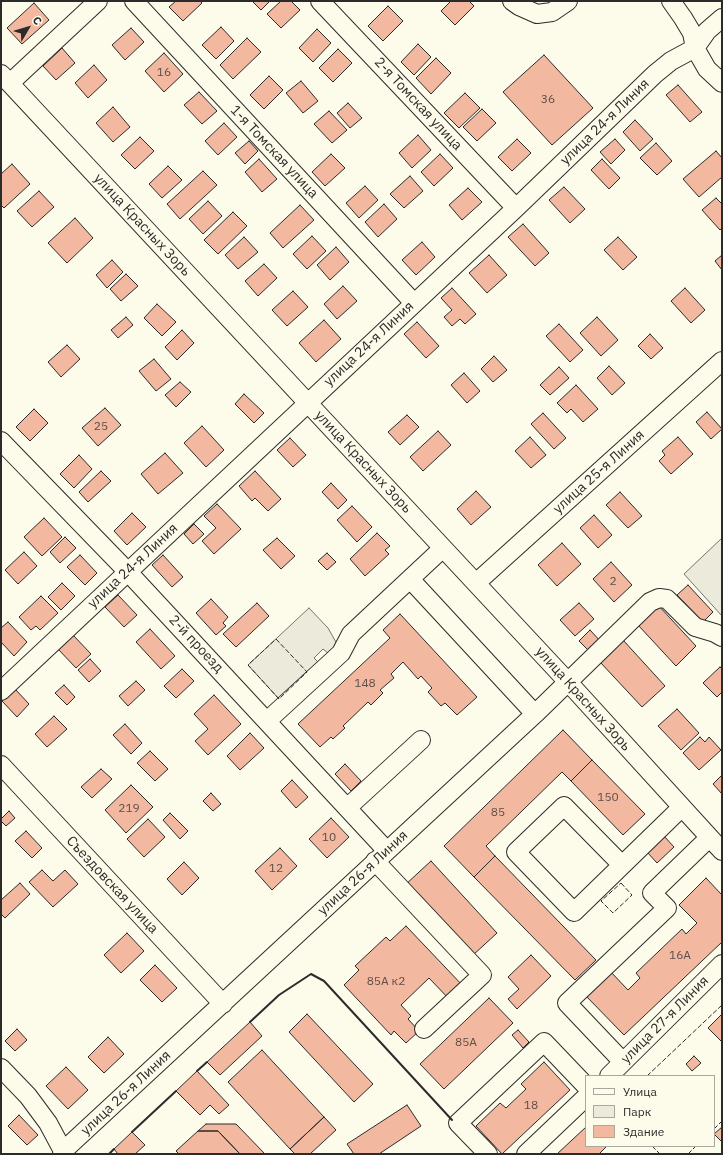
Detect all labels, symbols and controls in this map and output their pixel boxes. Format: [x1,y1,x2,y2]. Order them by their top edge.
north arrow [8,8,48,48]
text: С [30,13,45,28]
street label: 2-я Томская улица [371,54,465,154]
house number: 16 [157,66,171,80]
street label: улица 24-я Линия [557,75,653,169]
house number: 36 [541,93,555,107]
street label: 1-я Томская улица [227,102,321,202]
street label: улица Красных Зорь [90,170,194,280]
street label: улица 24-я Линия [320,298,418,390]
street label: улица Красных Зорь [311,407,415,517]
house number: 25 [94,420,108,434]
street label: улица 25-я Линия [550,427,648,517]
street label: улица 24-я Линия [84,520,182,612]
house number: 2 [609,575,617,589]
street label: 2-й проезд [165,612,227,676]
street label: улица Красных Зорь [532,643,634,755]
house number: 148 [354,677,376,691]
house number: 150 [597,791,619,805]
house number: 219 [118,802,140,816]
house number: 85 [491,806,505,820]
street label: улица 26-я Линия [314,827,412,919]
house number: 10 [322,831,336,845]
street label: Съездовская улица [62,833,162,937]
house number: 12 [269,862,283,876]
house number: 16А [669,949,691,963]
street label: улица 27-я Линия [618,973,712,1067]
house number: 85А к2 [367,975,405,989]
house number: 85А [455,1036,477,1050]
street label: улица 26-я Линия [77,1047,175,1139]
legend [585,1075,715,1147]
text: Улица [623,1084,657,1099]
house number: 18 [524,1099,538,1113]
text: Парк [623,1104,651,1119]
text: Здание [623,1124,664,1139]

